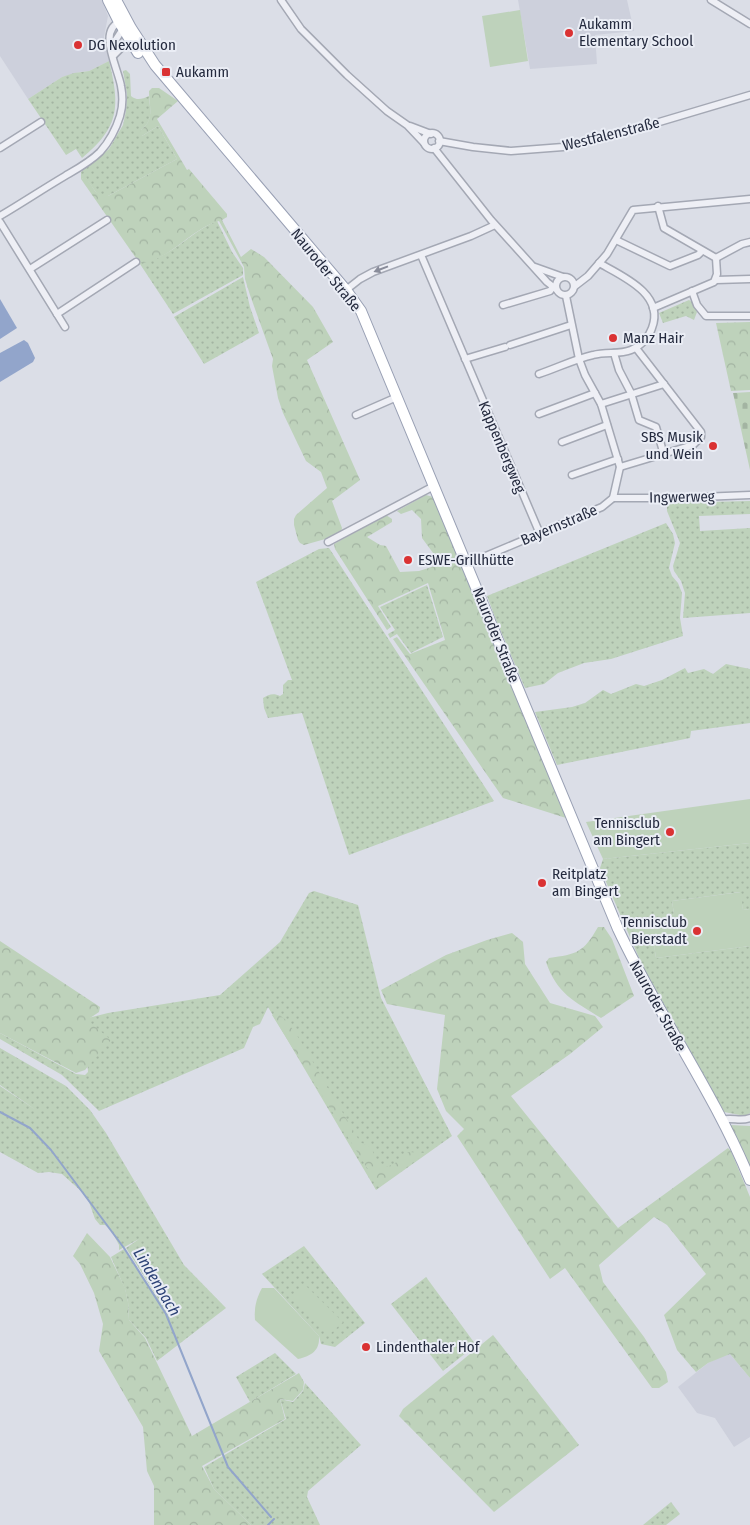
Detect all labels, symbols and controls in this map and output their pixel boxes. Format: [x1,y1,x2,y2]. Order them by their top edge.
place label: Aukamm Elementary School [579,15,693,50]
marker: Aukamm Elementary School [563,27,575,39]
place label: DG Nexolution [88,36,176,54]
marker: DG Nexolution [72,39,84,51]
place label: Aukamm [176,63,229,81]
marker: Aukamm [160,66,172,78]
street label: Westfalenstraße [561,113,661,155]
street label: Nauroder Straße [287,225,365,315]
one-way arrow [373,265,388,273]
place label: Manz Hair [623,329,685,347]
marker: Manz Hair [607,332,619,344]
street label: Kappenbergweg [475,398,529,496]
place label: SBS Musik und Wein [641,428,703,463]
marker: SBS Musik und Wein [707,440,719,452]
street label: Ingwerweg [649,487,715,507]
street label: Bayernstraße [518,501,600,549]
place label: ESWE-Grillhütte [418,551,514,569]
marker: ESWE-Grillhütte [402,554,414,566]
street label: Nauroder Straße [469,585,523,685]
place label: Tennisclub am Bingert [593,814,660,849]
marker: Tennisclub am Bingert [664,826,676,838]
place label: Reitplatz am Bingert [552,865,619,900]
marker: Reitplatz am Bingert [536,877,548,889]
place label: Tennisclub Bierstadt [621,913,687,948]
marker: Tennisclub Bierstadt [691,925,703,937]
street label: Nauroder Straße [626,957,690,1055]
water label: Lindenbach [129,1245,185,1319]
place label: Lindenthaler Hof [376,1338,481,1356]
marker: Lindenthaler Hof [360,1341,372,1353]

